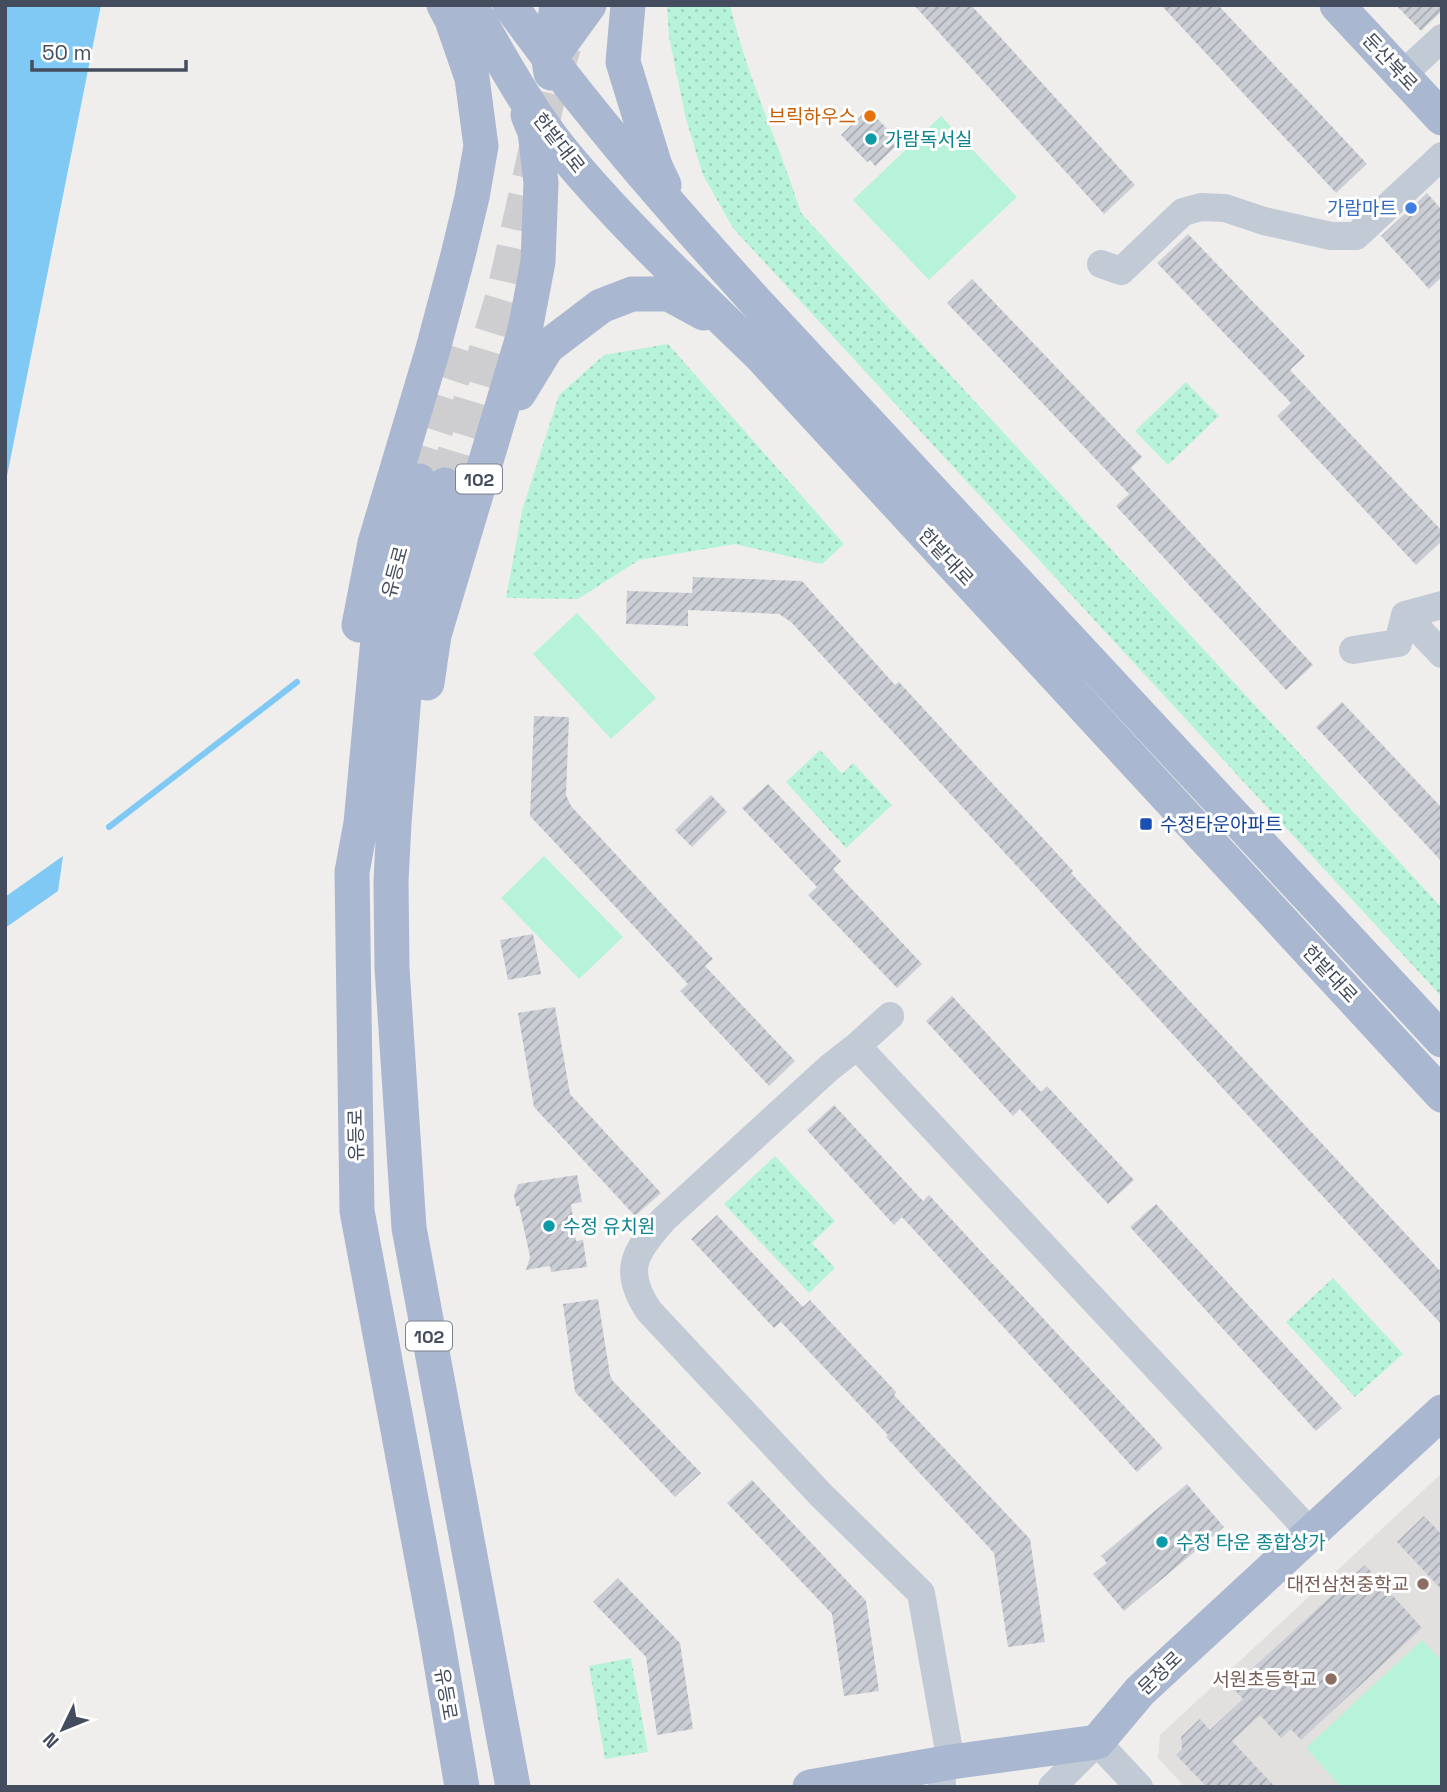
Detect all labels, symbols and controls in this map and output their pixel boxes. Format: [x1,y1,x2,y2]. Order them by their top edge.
scale bar [32,28,186,72]
street label: 둔산북로 [1357,28,1423,96]
text: 50 m [42,39,92,66]
place label: 브릭하우스 [769,104,856,129]
street label: 한밭대로 [528,108,590,178]
marker: 브릭하우스 [862,108,878,124]
place label: 가람독서실 [885,127,972,152]
marker: 가람독서실 [863,131,879,147]
place label: 가람마트 [1327,196,1397,221]
marker: 가람마트 [1403,200,1419,216]
road number: 102 [456,464,502,494]
street label: 한밭대로 [913,523,979,591]
street label: 유등로 [376,543,414,601]
place label: 수정타운아파트 [1160,812,1282,837]
marker: 수정타운아파트 [1138,816,1154,832]
street label: 한밭대로 [1297,940,1363,1008]
street label: 유등로 [343,1109,369,1161]
place label: 수정 유치원 [563,1214,655,1239]
marker: 수정 유치원 [541,1218,557,1234]
road number: 102 [406,1322,452,1350]
place label: 수정 타운 종합상가 [1176,1530,1326,1555]
marker: 수정 타운 종합상가 [1154,1534,1170,1550]
place label: 대전삼천중학교 [1287,1572,1409,1597]
marker: 대전삼천중학교 [1415,1576,1431,1592]
street label: 문정로 [1132,1646,1188,1700]
street label: 유등로 [429,1666,463,1722]
place label: 서원초등학교 [1212,1667,1317,1692]
marker: 서원초등학교 [1323,1671,1339,1687]
north arrow [28,1694,98,1764]
text: N [37,1727,64,1753]

